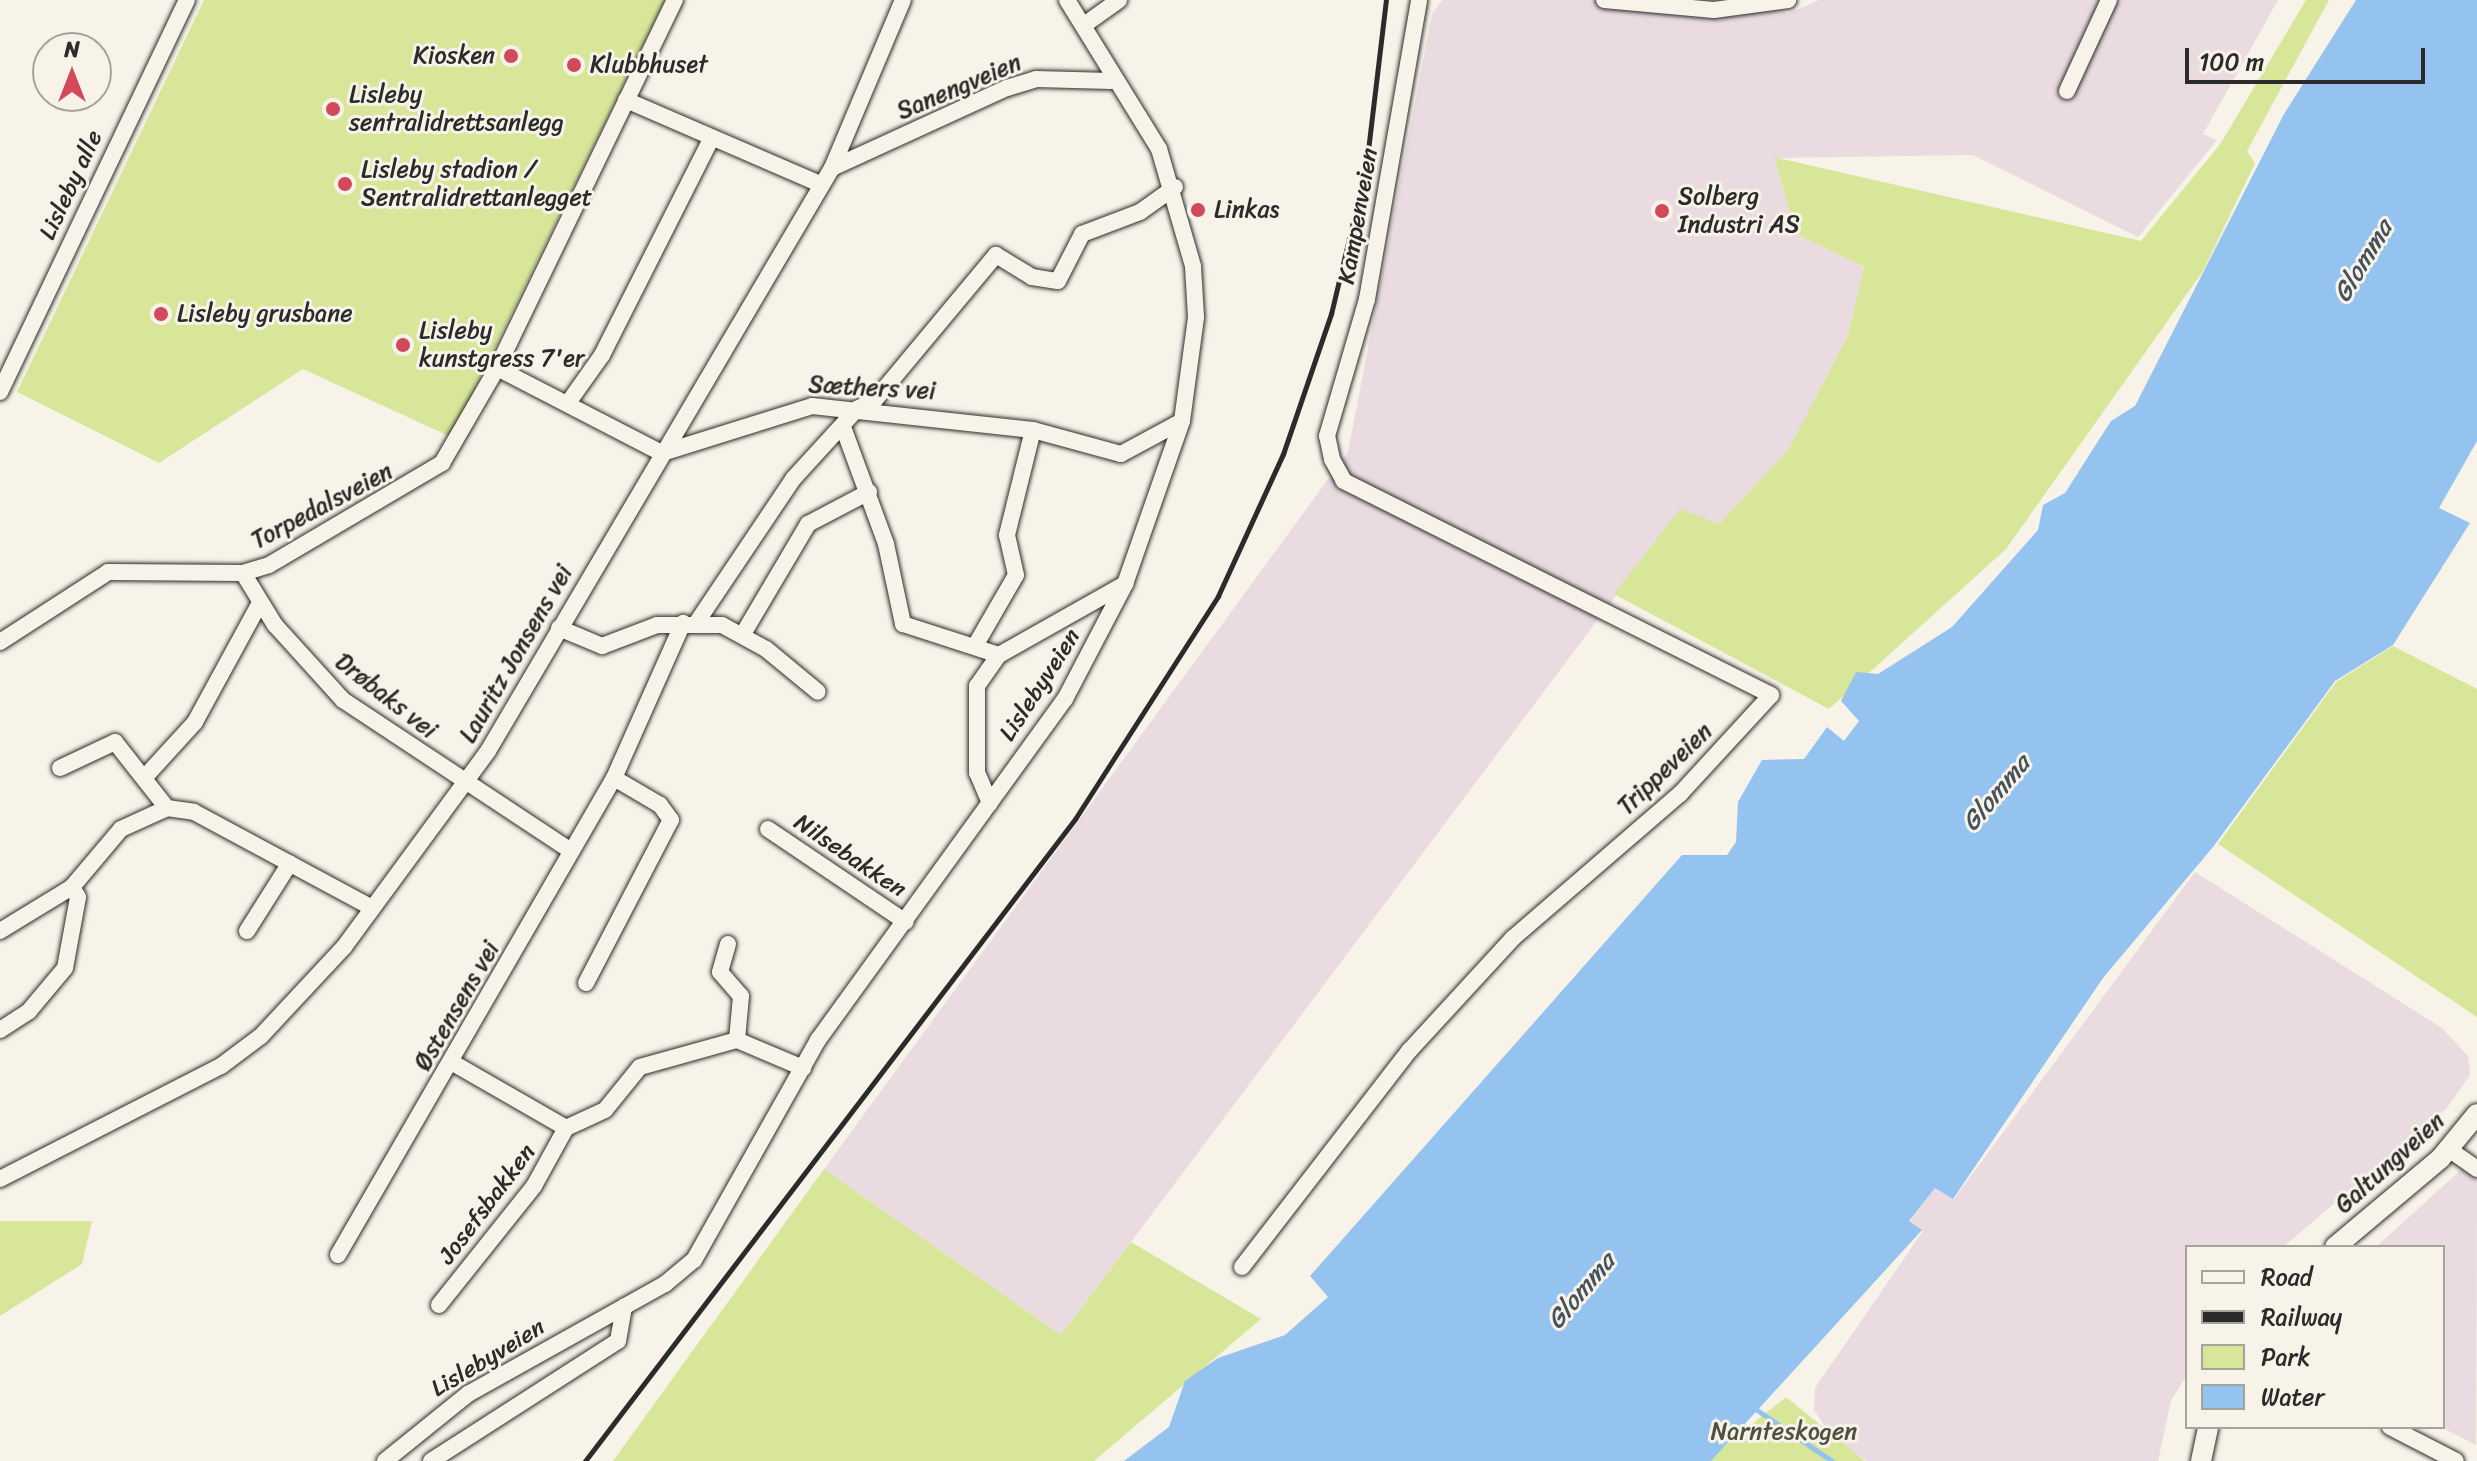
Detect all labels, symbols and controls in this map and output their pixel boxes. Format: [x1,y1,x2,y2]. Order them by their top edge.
text: N [64,30,80,69]
north arrow [32,32,112,112]
scale bar [2189,32,2429,82]
text: 100 m [2199,41,2264,83]
place label: Kiosken [413,42,495,70]
marker: Kiosken [502,47,520,65]
street label: Sanengveien [893,48,1025,126]
place label: Klubbhuset [590,51,708,79]
marker: Klubbhuset [565,56,583,74]
place label: Lisleby sentralidrettsanlegg [349,81,564,137]
marker: Lisleby sentralidrettsanlegg [324,100,342,118]
street label: Lisleby alle [33,126,109,244]
street label: Kampenveien [1332,146,1384,286]
place label: Lisleby stadion / Sentralidrettanlegget [361,156,592,212]
marker: Lisleby stadion / Sentralidrettanlegget [336,175,354,193]
place label: Solberg Industri AS [1678,183,1800,239]
place label: Linkas [1214,196,1279,224]
marker: Linkas [1189,201,1207,219]
marker: Solberg Industri AS [1653,202,1671,220]
water label: Glomma [2327,214,2399,308]
place label: Lisleby grusbane [177,300,351,328]
marker: Lisleby grusbane [152,305,170,323]
place label: Lisleby kunstgress 7'er [419,317,585,373]
marker: Lisleby kunstgress 7'er [394,336,412,354]
street label: Sæthers vei [808,370,936,406]
street label: Torpedalsveien [247,457,397,555]
street label: Lauritz Jonsens vei [453,560,579,748]
street label: Lislebyveien [993,624,1087,746]
street label: Drøbaks vei [329,647,443,745]
street label: Trippeveien [1612,717,1718,821]
water label: Glomma [1955,749,2037,837]
street label: Nilsebakken [788,808,912,904]
street label: Østensens vei [408,936,506,1076]
street label: Galtungveien [2329,1106,2451,1220]
street label: Josefsbakken [432,1138,542,1270]
legend [2185,1245,2445,1429]
water label: Glomma [1540,1247,1622,1335]
text: Road [2261,1256,2312,1298]
text: Railway [2261,1296,2342,1338]
street label: Lislebyveien [426,1313,550,1403]
text: Park [2261,1336,2310,1378]
text: Water [2261,1376,2324,1418]
park label: Narnteskogen [1711,1418,1857,1446]

